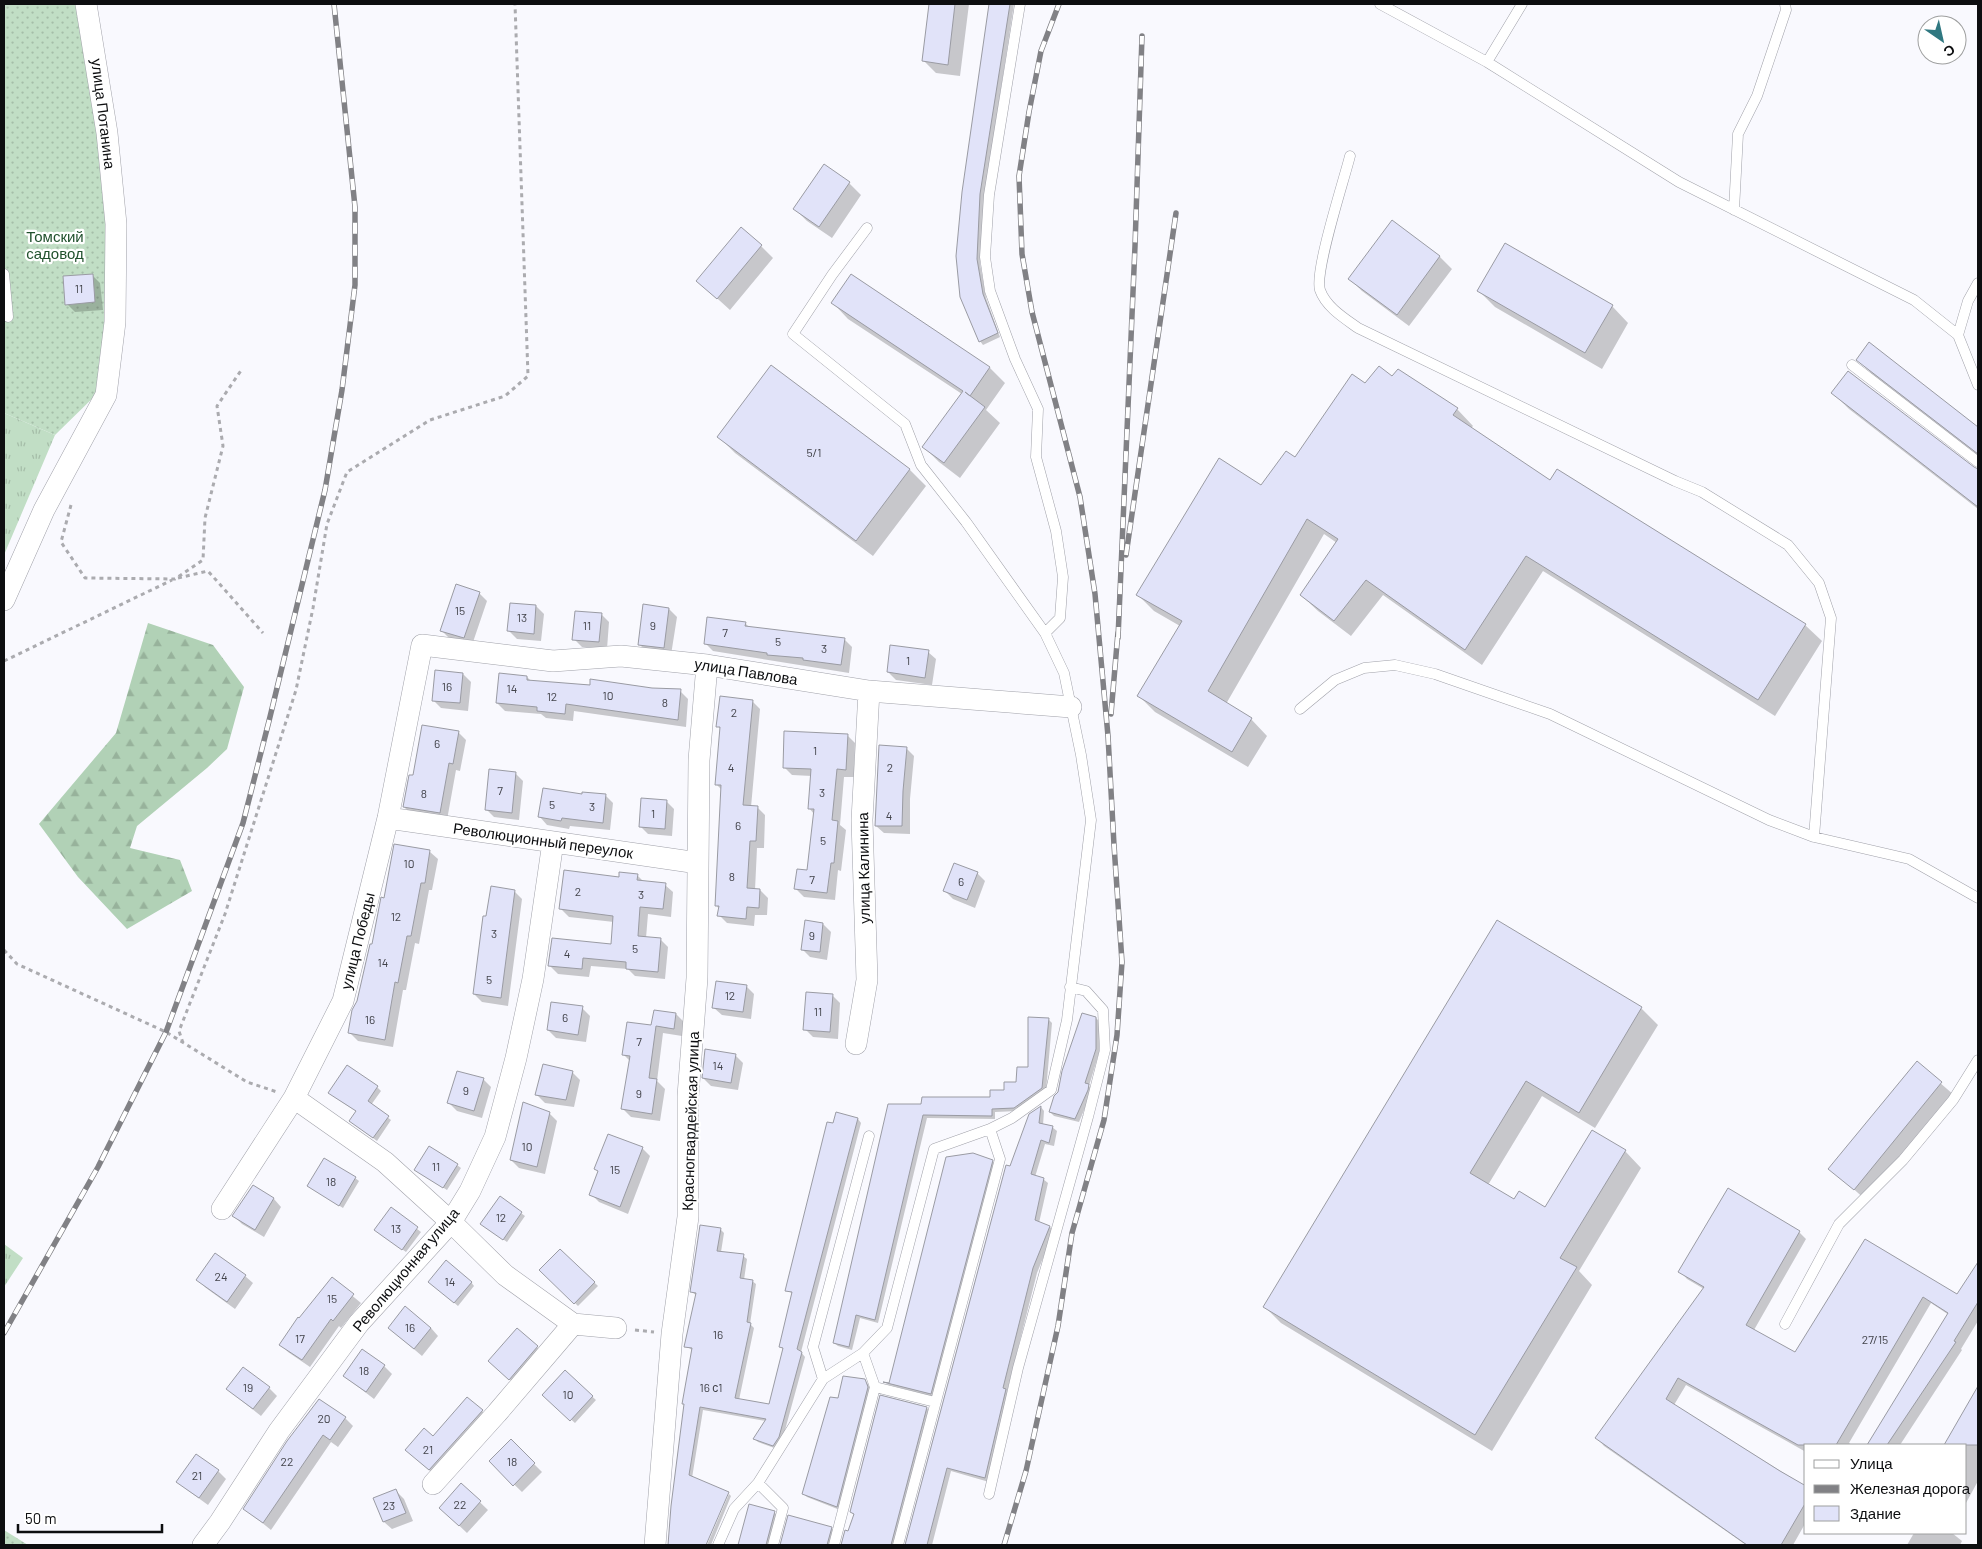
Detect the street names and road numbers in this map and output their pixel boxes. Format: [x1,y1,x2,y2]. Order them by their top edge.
street label: улица Потанина [88,58,120,171]
street label: улица Павлова [693,654,800,688]
street label: улица Калинина [853,811,873,924]
street label: Революционный переулок [452,818,635,862]
street label: улица Победы [336,890,378,991]
street label: Красногвардейская улица [678,1030,702,1211]
street label: Революционная улица [348,1203,463,1335]

